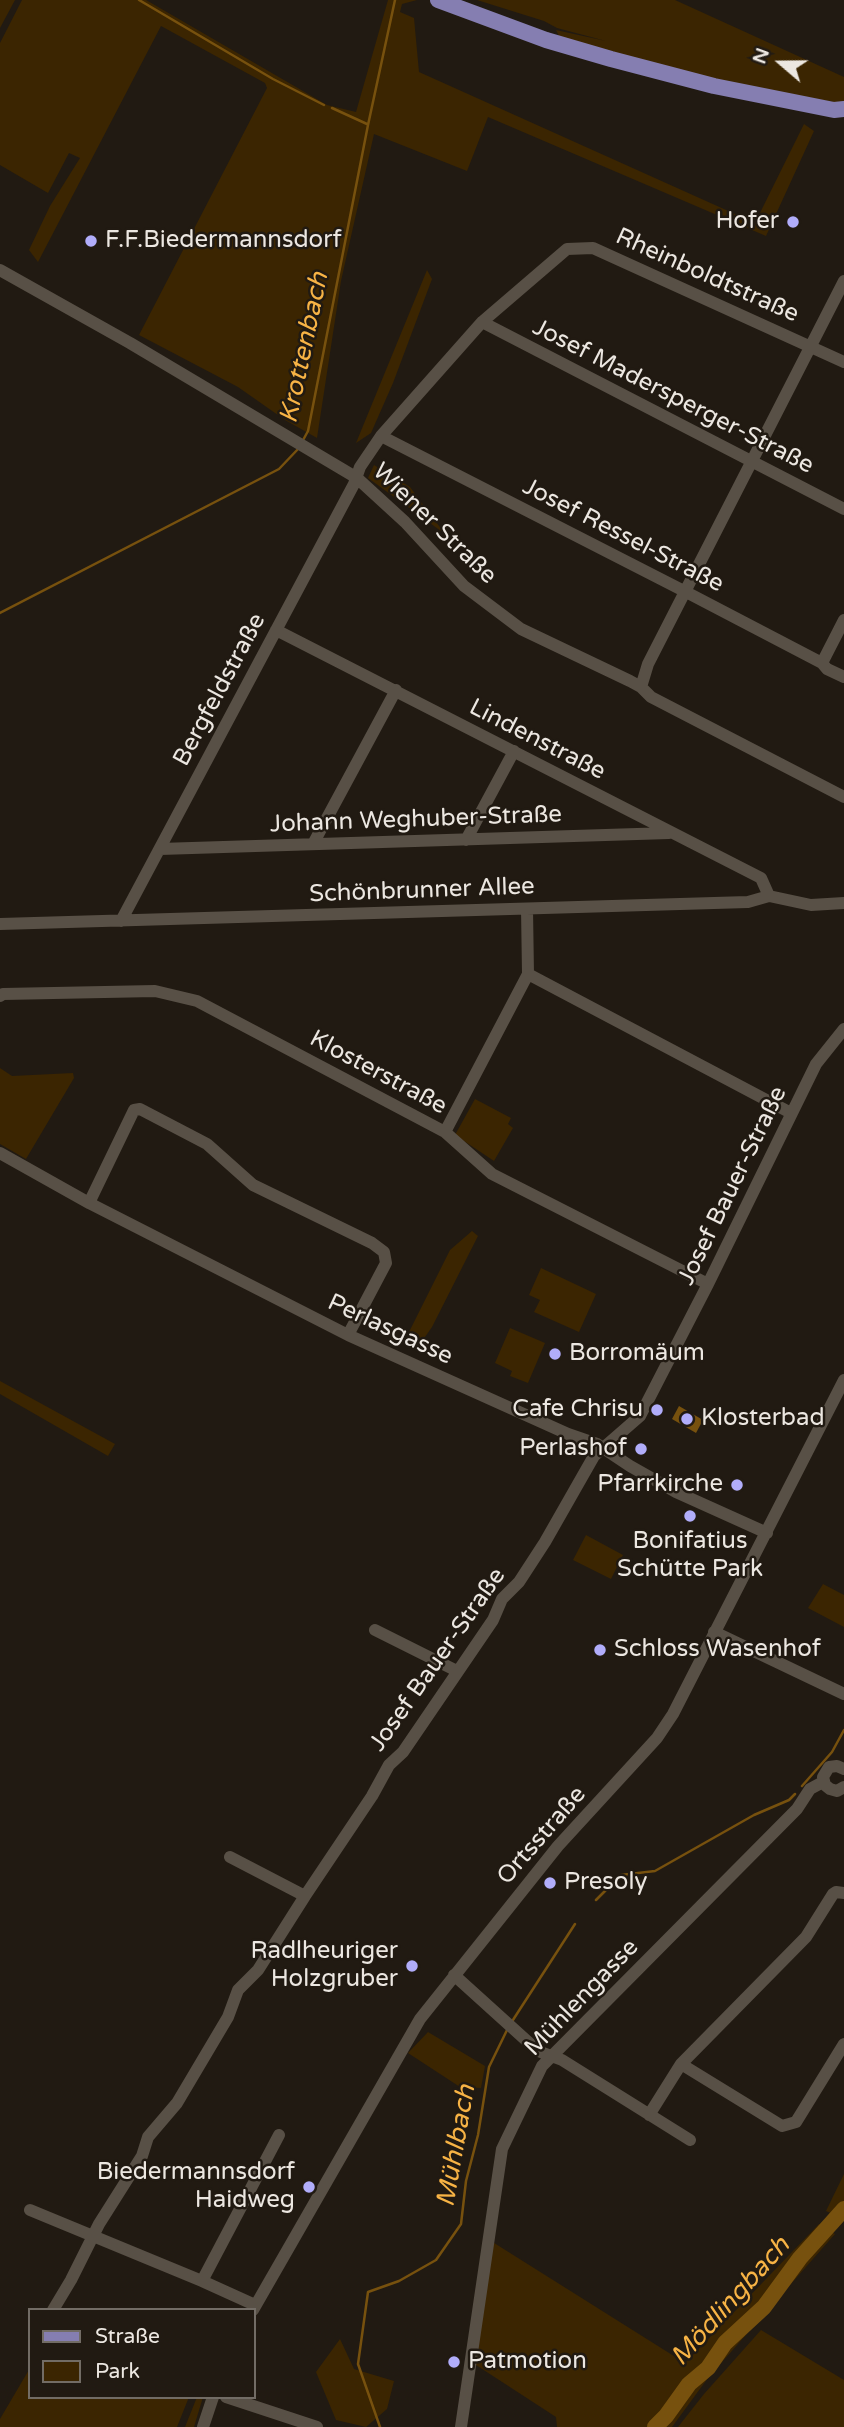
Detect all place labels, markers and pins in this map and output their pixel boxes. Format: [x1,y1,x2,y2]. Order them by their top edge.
place label: Hofer [715,208,779,236]
marker: Hofer [785,214,801,230]
place label: F.F.Biedermannsdorf [105,227,342,255]
marker: F.F.Biedermannsdorf [83,233,99,249]
place label: Borromäum [569,1340,705,1368]
marker: Borromäum [547,1346,563,1362]
place label: Cafe Chrisu [512,1396,643,1424]
marker: Cafe Chrisu [649,1402,665,1418]
place label: Klosterbad [701,1405,825,1433]
marker: Klosterbad [679,1411,695,1427]
place label: Perlashof [519,1435,627,1463]
marker: Perlashof [633,1441,649,1457]
place label: Pfarrkirche [597,1471,723,1499]
marker: Pfarrkirche [729,1477,745,1493]
marker: Bonifatius Schütte Park [682,1508,698,1524]
place label: Bonifatius Schütte Park [617,1528,763,1584]
place label: Schloss Wasenhof [614,1636,821,1664]
marker: Schloss Wasenhof [592,1642,608,1658]
place label: Presoly [564,1869,647,1897]
marker: Presoly [542,1875,558,1891]
place label: Radlheuriger Holzgruber [250,1938,398,1994]
marker: Radlheuriger Holzgruber [404,1958,420,1974]
place label: Biedermannsdorf Haidweg [97,2159,295,2215]
marker: Biedermannsdorf Haidweg [301,2179,317,2195]
place label: Patmotion [468,2348,587,2376]
marker: Patmotion [446,2354,462,2370]

